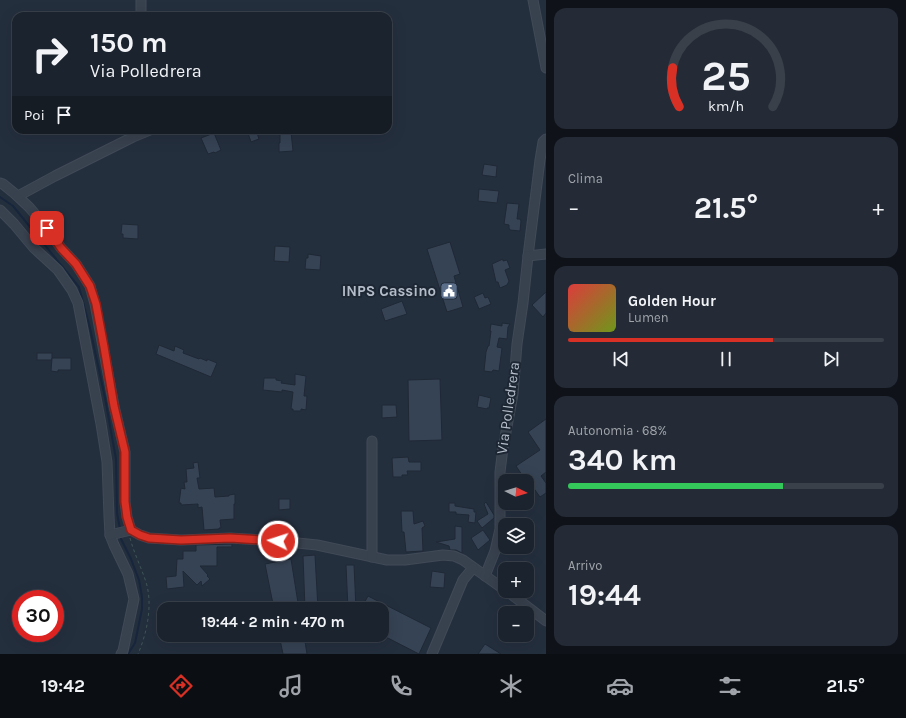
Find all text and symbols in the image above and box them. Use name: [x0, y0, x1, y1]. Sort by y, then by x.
text: 150 m: [90, 26, 168, 59]
icon: right: [24, 28, 76, 80]
text: 25: [701, 51, 751, 99]
text: Via Polledrera: [90, 60, 202, 82]
text: km/h: [708, 97, 744, 114]
icon: arrive: [53, 104, 75, 126]
text: Poi: [24, 106, 45, 124]
text: Clima: [568, 171, 603, 186]
text: 21.5°: [694, 190, 758, 226]
text: −: [568, 195, 580, 221]
text: +: [872, 195, 884, 221]
pin: [30, 211, 64, 245]
icon: arrive: [36, 217, 58, 239]
public building icon: INPS Cassino: [439, 281, 459, 301]
place label: INPS Cassino: [342, 282, 436, 300]
text: Golden Hour: [628, 292, 716, 310]
text: Lumen: [628, 310, 669, 325]
icon: previous: [610, 348, 632, 370]
icon: pause: [715, 348, 737, 370]
icon: next: [820, 348, 842, 370]
street label: Via Polledrera: [493, 361, 523, 455]
text: Autonomia · 68%: [568, 423, 667, 438]
text: 340 km: [568, 442, 677, 478]
north arrow: [498, 474, 534, 510]
map controls: [498, 474, 534, 642]
button: layers: [498, 518, 534, 554]
position arrow: [257, 520, 299, 562]
text: Arrivo: [568, 558, 602, 573]
button: +: [498, 562, 534, 598]
text: 19:44: [568, 577, 641, 613]
speed limit sign: 30: [12, 590, 64, 642]
button: −: [498, 606, 534, 642]
text: 19:44 · 2 min · 470 m: [201, 613, 345, 631]
icon: directions: [167, 672, 195, 700]
icon: music: [277, 672, 305, 700]
icon: phone: [387, 672, 415, 700]
icon: climate: [497, 672, 525, 700]
icon: car: [606, 672, 634, 700]
icon: filters: [716, 672, 744, 700]
text: 19:42: [41, 675, 85, 697]
text: 21.5°: [826, 675, 865, 697]

